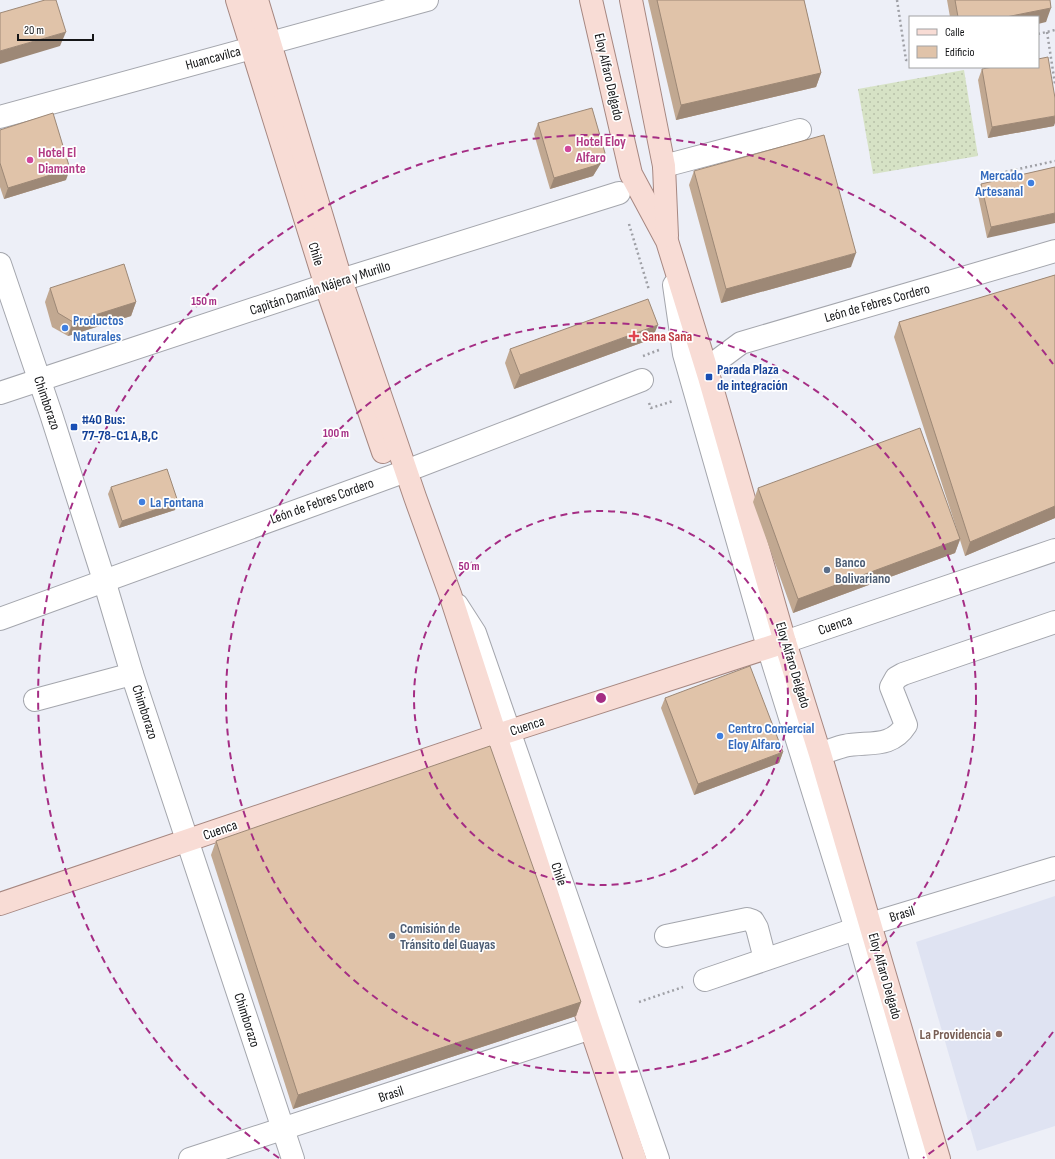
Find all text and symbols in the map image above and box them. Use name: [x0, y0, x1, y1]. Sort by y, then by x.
scale bar: [18, 16, 93, 42]
legend: [909, 16, 1039, 68]
text: 20 m: [24, 23, 44, 38]
text: Calle: [945, 25, 965, 40]
street label: Eloy Alfaro Delgado: [591, 32, 627, 123]
street label: Huancavilca: [184, 42, 242, 74]
text: Edificio: [945, 45, 974, 60]
place label: Hotel Eloy Alfaro: [575, 133, 626, 166]
place label: Hotel El Diamante: [38, 144, 86, 177]
marker: Hotel Eloy Alfaro: [563, 144, 573, 154]
marker: Hotel El Diamante: [25, 155, 35, 165]
place label: Mercado Artesanal: [974, 167, 1023, 200]
marker: Mercado Artesanal: [1026, 178, 1036, 188]
street label: Chile: [304, 240, 328, 268]
street label: Capitán Damián Nájera y Murillo: [247, 257, 393, 319]
street label: León de Febres Cordero: [822, 280, 932, 326]
text: 150 m: [191, 294, 217, 309]
place label: Productos Naturales: [73, 312, 124, 345]
marker: Productos Naturales: [60, 323, 70, 333]
place label: Sana Sana: [642, 328, 692, 345]
marker: Sana Sana: [629, 331, 639, 341]
place label: Parada Plaza de integración: [717, 361, 788, 394]
marker: Parada Plaza de integración: [704, 372, 714, 382]
street label: Chimborazo: [30, 374, 64, 432]
place label: #40 Bus: 77-78-C1 A,B,C: [82, 411, 158, 444]
marker: #40 Bus: 77-78-C1 A,B,C: [69, 422, 79, 432]
text: 100 m: [323, 426, 349, 441]
street label: León de Febres Cordero: [268, 474, 376, 528]
place label: La Fontana: [150, 494, 204, 511]
marker: La Fontana: [137, 497, 147, 507]
place label: Banco Bolivariano: [835, 554, 890, 587]
text: 50 m: [459, 559, 479, 574]
marker: Banco Bolivariano: [822, 565, 832, 575]
street label: Cuenca: [816, 611, 854, 639]
street label: Eloy Alfaro Delgado: [772, 620, 814, 710]
street label: Chimborazo: [128, 683, 162, 741]
centre of rings: [594, 691, 608, 705]
street label: Cuenca: [508, 713, 546, 739]
place label: Centro Comercial Eloy Alfaro: [728, 720, 815, 753]
marker: Centro Comercial Eloy Alfaro: [715, 731, 725, 741]
street label: Cuenca: [201, 816, 239, 844]
street label: Chile: [547, 860, 571, 888]
street label: Brasil: [887, 902, 917, 926]
place label: Comisión de Tránsito del Guayas: [400, 920, 495, 953]
marker: Comisión de Tránsito del Guayas: [387, 931, 397, 941]
street label: Eloy Alfaro Delgado: [865, 931, 906, 1021]
street label: Chimborazo: [230, 991, 264, 1049]
place label: La Providencia: [920, 1026, 991, 1043]
marker: La Providencia: [994, 1029, 1004, 1039]
street label: Brasil: [376, 1082, 406, 1106]

